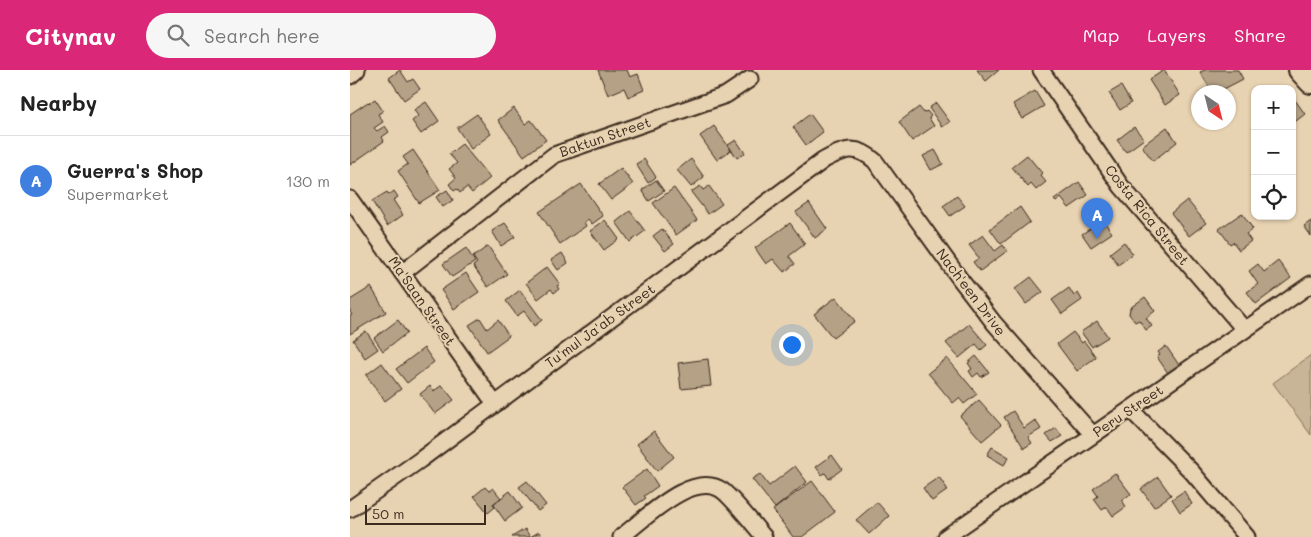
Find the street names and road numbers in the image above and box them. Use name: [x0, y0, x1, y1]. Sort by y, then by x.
street label: Baktun Street: [557, 112, 653, 161]
street label: Costa Rica Street: [1101, 161, 1194, 269]
street label: Nach'een Drive: [932, 244, 1011, 339]
street label: Ma'Saan Street: [384, 252, 460, 349]
street label: Tu'mul Ja'ab Street: [541, 279, 659, 372]
street label: Peru Street: [1089, 380, 1167, 441]

